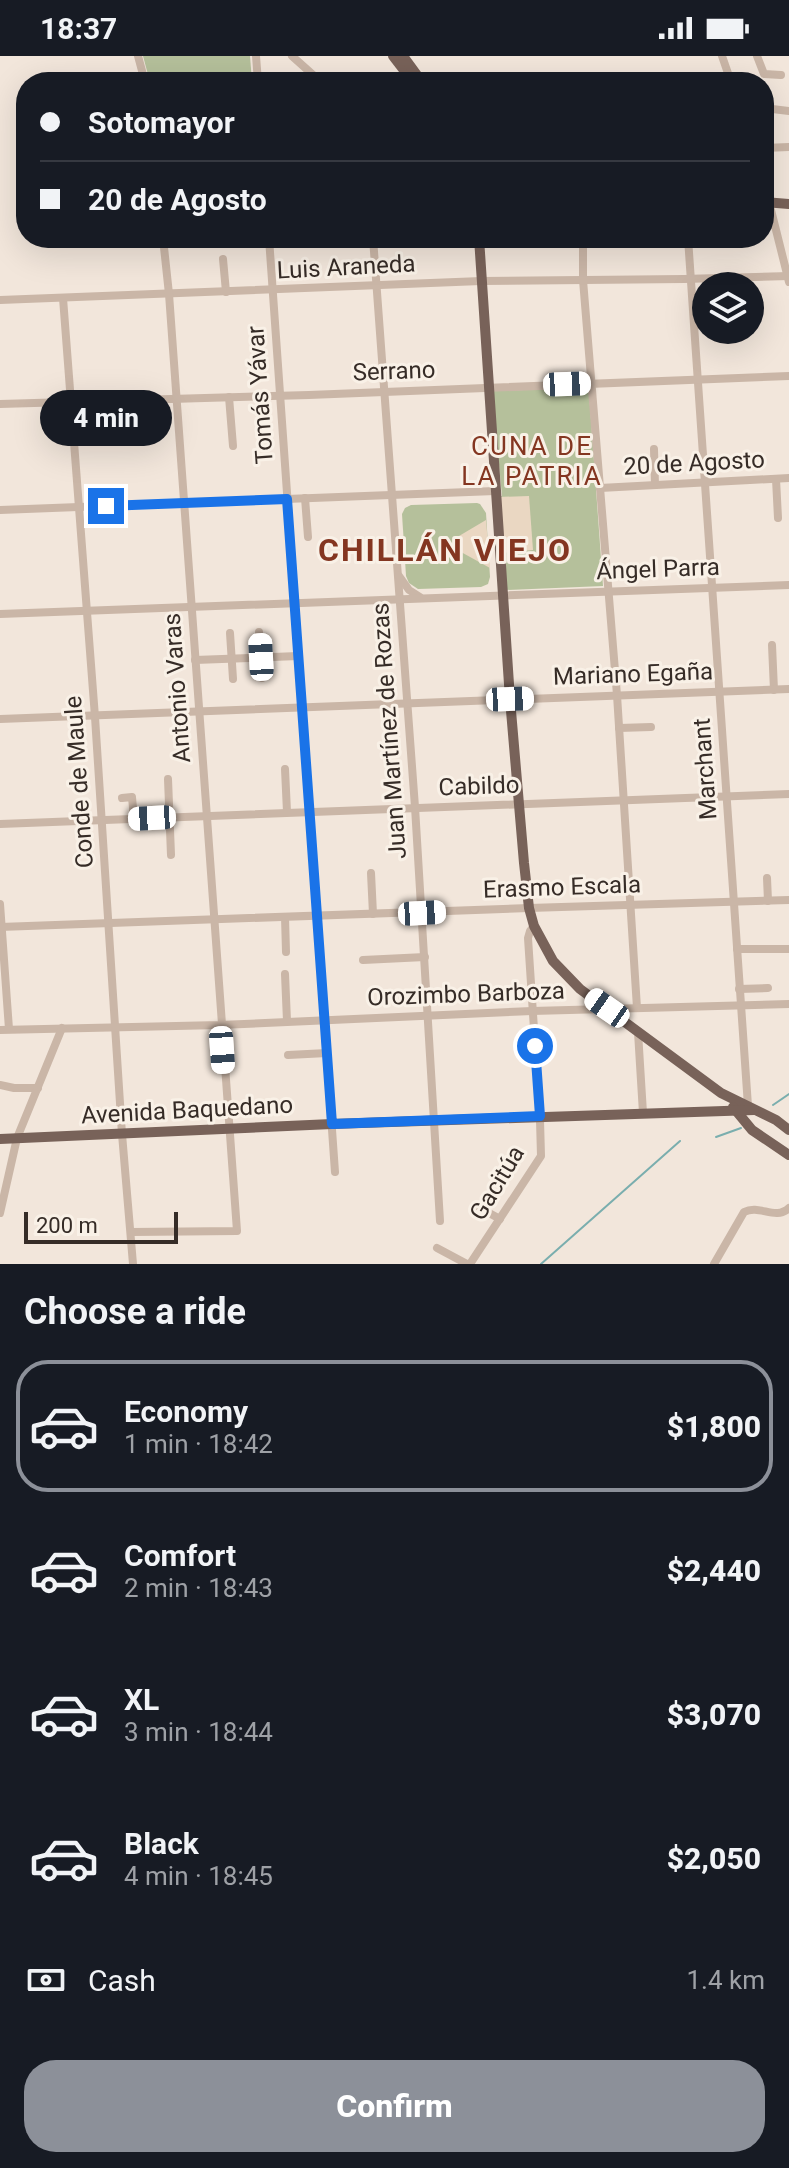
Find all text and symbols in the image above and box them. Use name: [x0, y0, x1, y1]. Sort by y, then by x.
text: 18:37: [40, 11, 117, 46]
text: Sotomayor: [88, 105, 235, 140]
text: 20 de Agosto: [88, 182, 267, 217]
street label: Luis Araneda: [276, 249, 416, 285]
map controls: [692, 272, 764, 344]
button: layers: [692, 272, 764, 344]
street label: Tomás Yávar: [241, 325, 279, 465]
street label: Serrano: [352, 356, 436, 386]
car: [543, 371, 591, 397]
callout: 4 min: [40, 390, 172, 446]
text: 4 min: [73, 403, 139, 433]
district label: CUNA DE LA PATRIA: [461, 431, 603, 491]
street label: 20 de Agosto: [623, 445, 765, 481]
route end: [88, 488, 124, 524]
district label: CHILLÁN VIEJO: [318, 531, 572, 569]
street label: Ángel Parra: [596, 553, 720, 585]
street label: Juan Martínez de Rozas: [366, 602, 412, 860]
street label: Antonio Varas: [158, 612, 196, 764]
car: [248, 632, 274, 682]
street label: Mariano Egaña: [552, 657, 714, 691]
car: [486, 686, 534, 712]
street label: Conde de Maule: [59, 695, 99, 869]
street label: Marchant: [687, 717, 723, 821]
street label: Cabildo: [438, 771, 520, 801]
car: [127, 805, 177, 831]
street label: Erasmo Escala: [483, 870, 641, 904]
car: [397, 900, 447, 926]
street label: Orozimbo Barboza: [367, 977, 565, 1011]
car: [580, 984, 634, 1032]
car: [208, 1025, 236, 1075]
route start: [517, 1028, 553, 1064]
street label: Avenida Baquedano: [80, 1090, 294, 1130]
street label: Gacitúa: [464, 1141, 530, 1225]
scale bar: [24, 1208, 178, 1244]
text: 200 m: [36, 1213, 98, 1238]
text: Choose a ride: [24, 1291, 246, 1333]
icon: car: [28, 1390, 100, 1462]
text: Economy: [124, 1394, 248, 1429]
text: $1,800: [667, 1409, 761, 1444]
text: 1 min · 18:42: [124, 1429, 273, 1459]
icon: car: [28, 1534, 100, 1606]
text: Comfort: [124, 1538, 236, 1573]
text: $2,440: [667, 1553, 761, 1588]
text: 2 min · 18:43: [124, 1573, 273, 1603]
icon: car: [28, 1678, 100, 1750]
text: XL: [124, 1682, 159, 1717]
text: $3,070: [667, 1697, 761, 1732]
text: 3 min · 18:44: [124, 1717, 273, 1747]
icon: car: [28, 1822, 100, 1894]
text: Black: [124, 1826, 199, 1861]
text: $2,050: [667, 1841, 761, 1876]
text: 4 min · 18:45: [124, 1861, 273, 1891]
icon: cash: [24, 1958, 68, 2002]
text: Cash: [88, 1963, 156, 1998]
text: 1.4 km: [686, 1965, 765, 1995]
button: Confirm: [24, 2060, 765, 2152]

